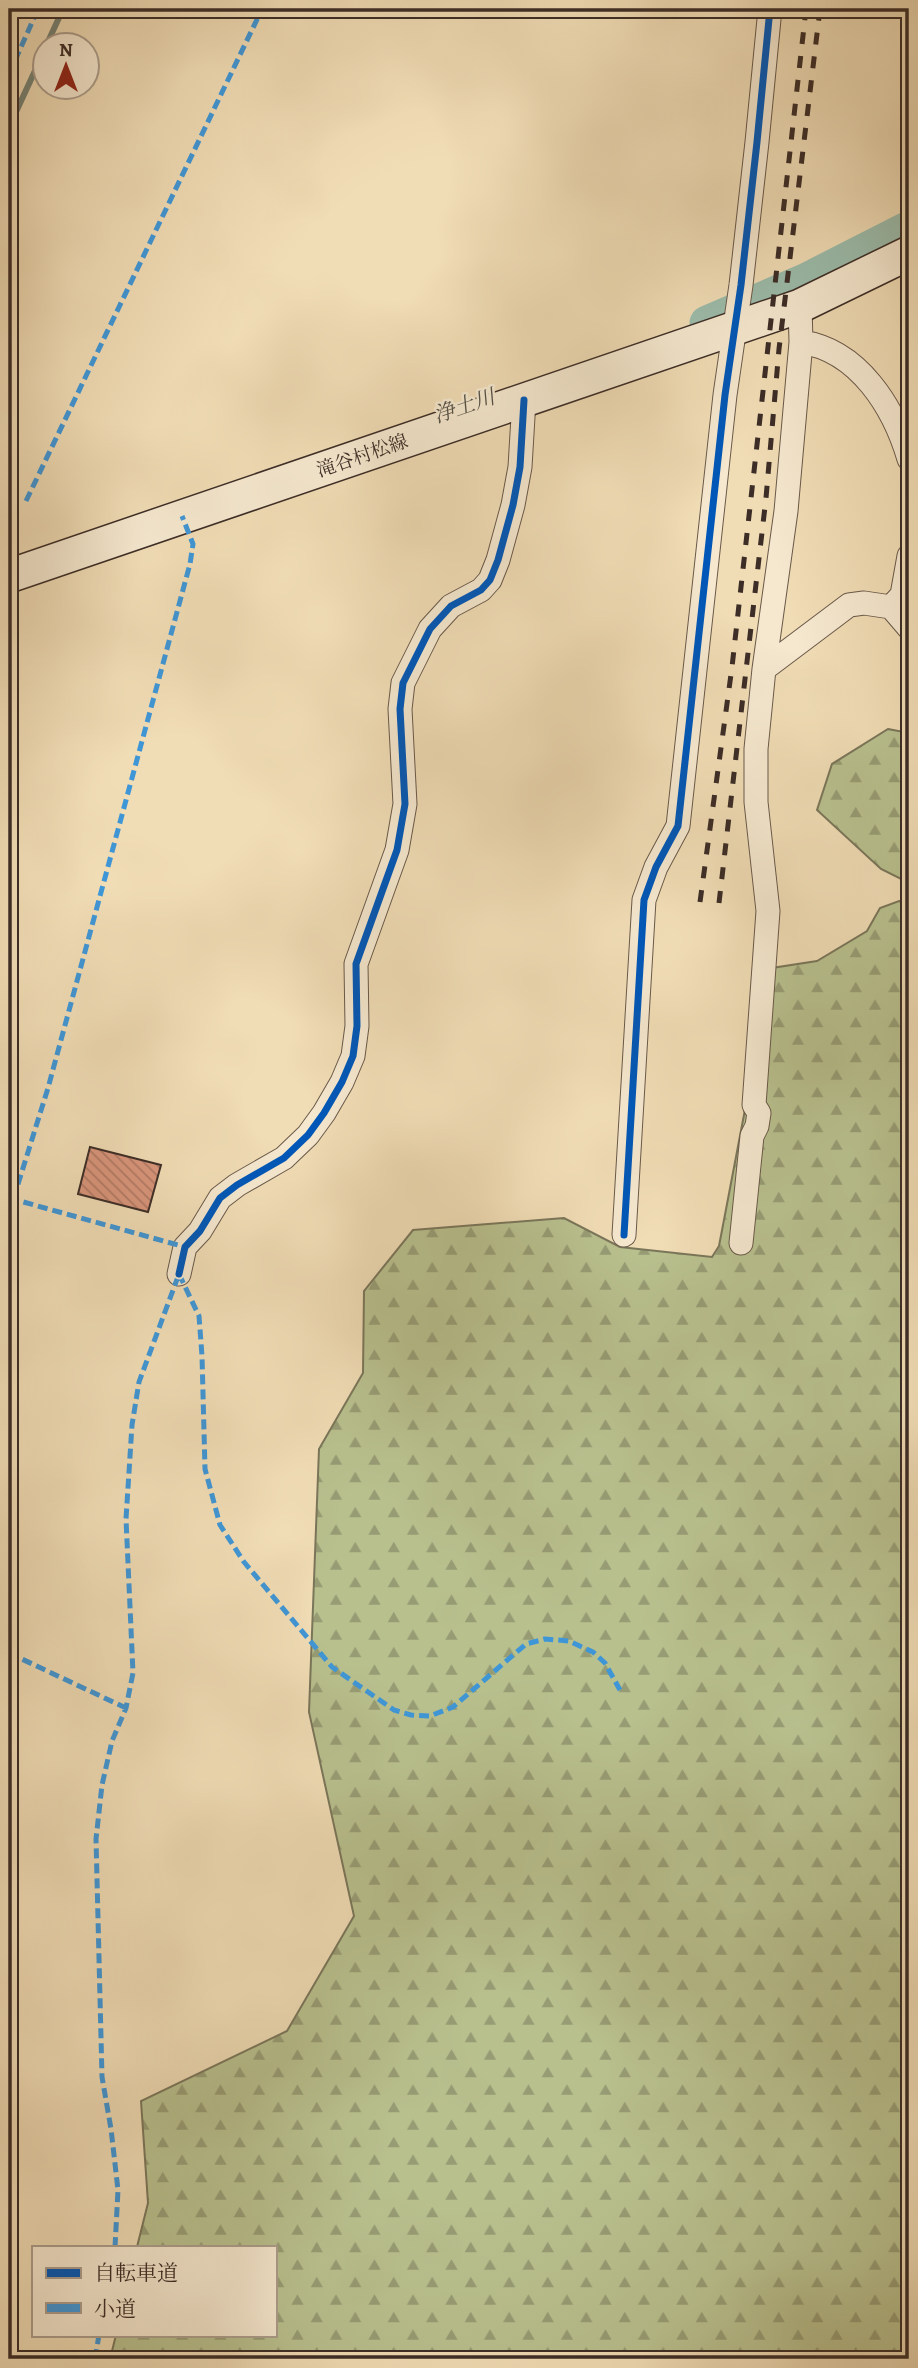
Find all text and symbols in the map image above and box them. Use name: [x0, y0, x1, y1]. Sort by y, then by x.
north arrow: [32, 32, 102, 102]
text: N: [59, 37, 73, 63]
water label: 浄土川: [430, 382, 500, 429]
street label: 滝谷村松線: [313, 428, 411, 484]
legend: [32, 2246, 276, 2336]
text: 自転車道: [94, 2259, 178, 2287]
text: 小道: [94, 2295, 136, 2323]

